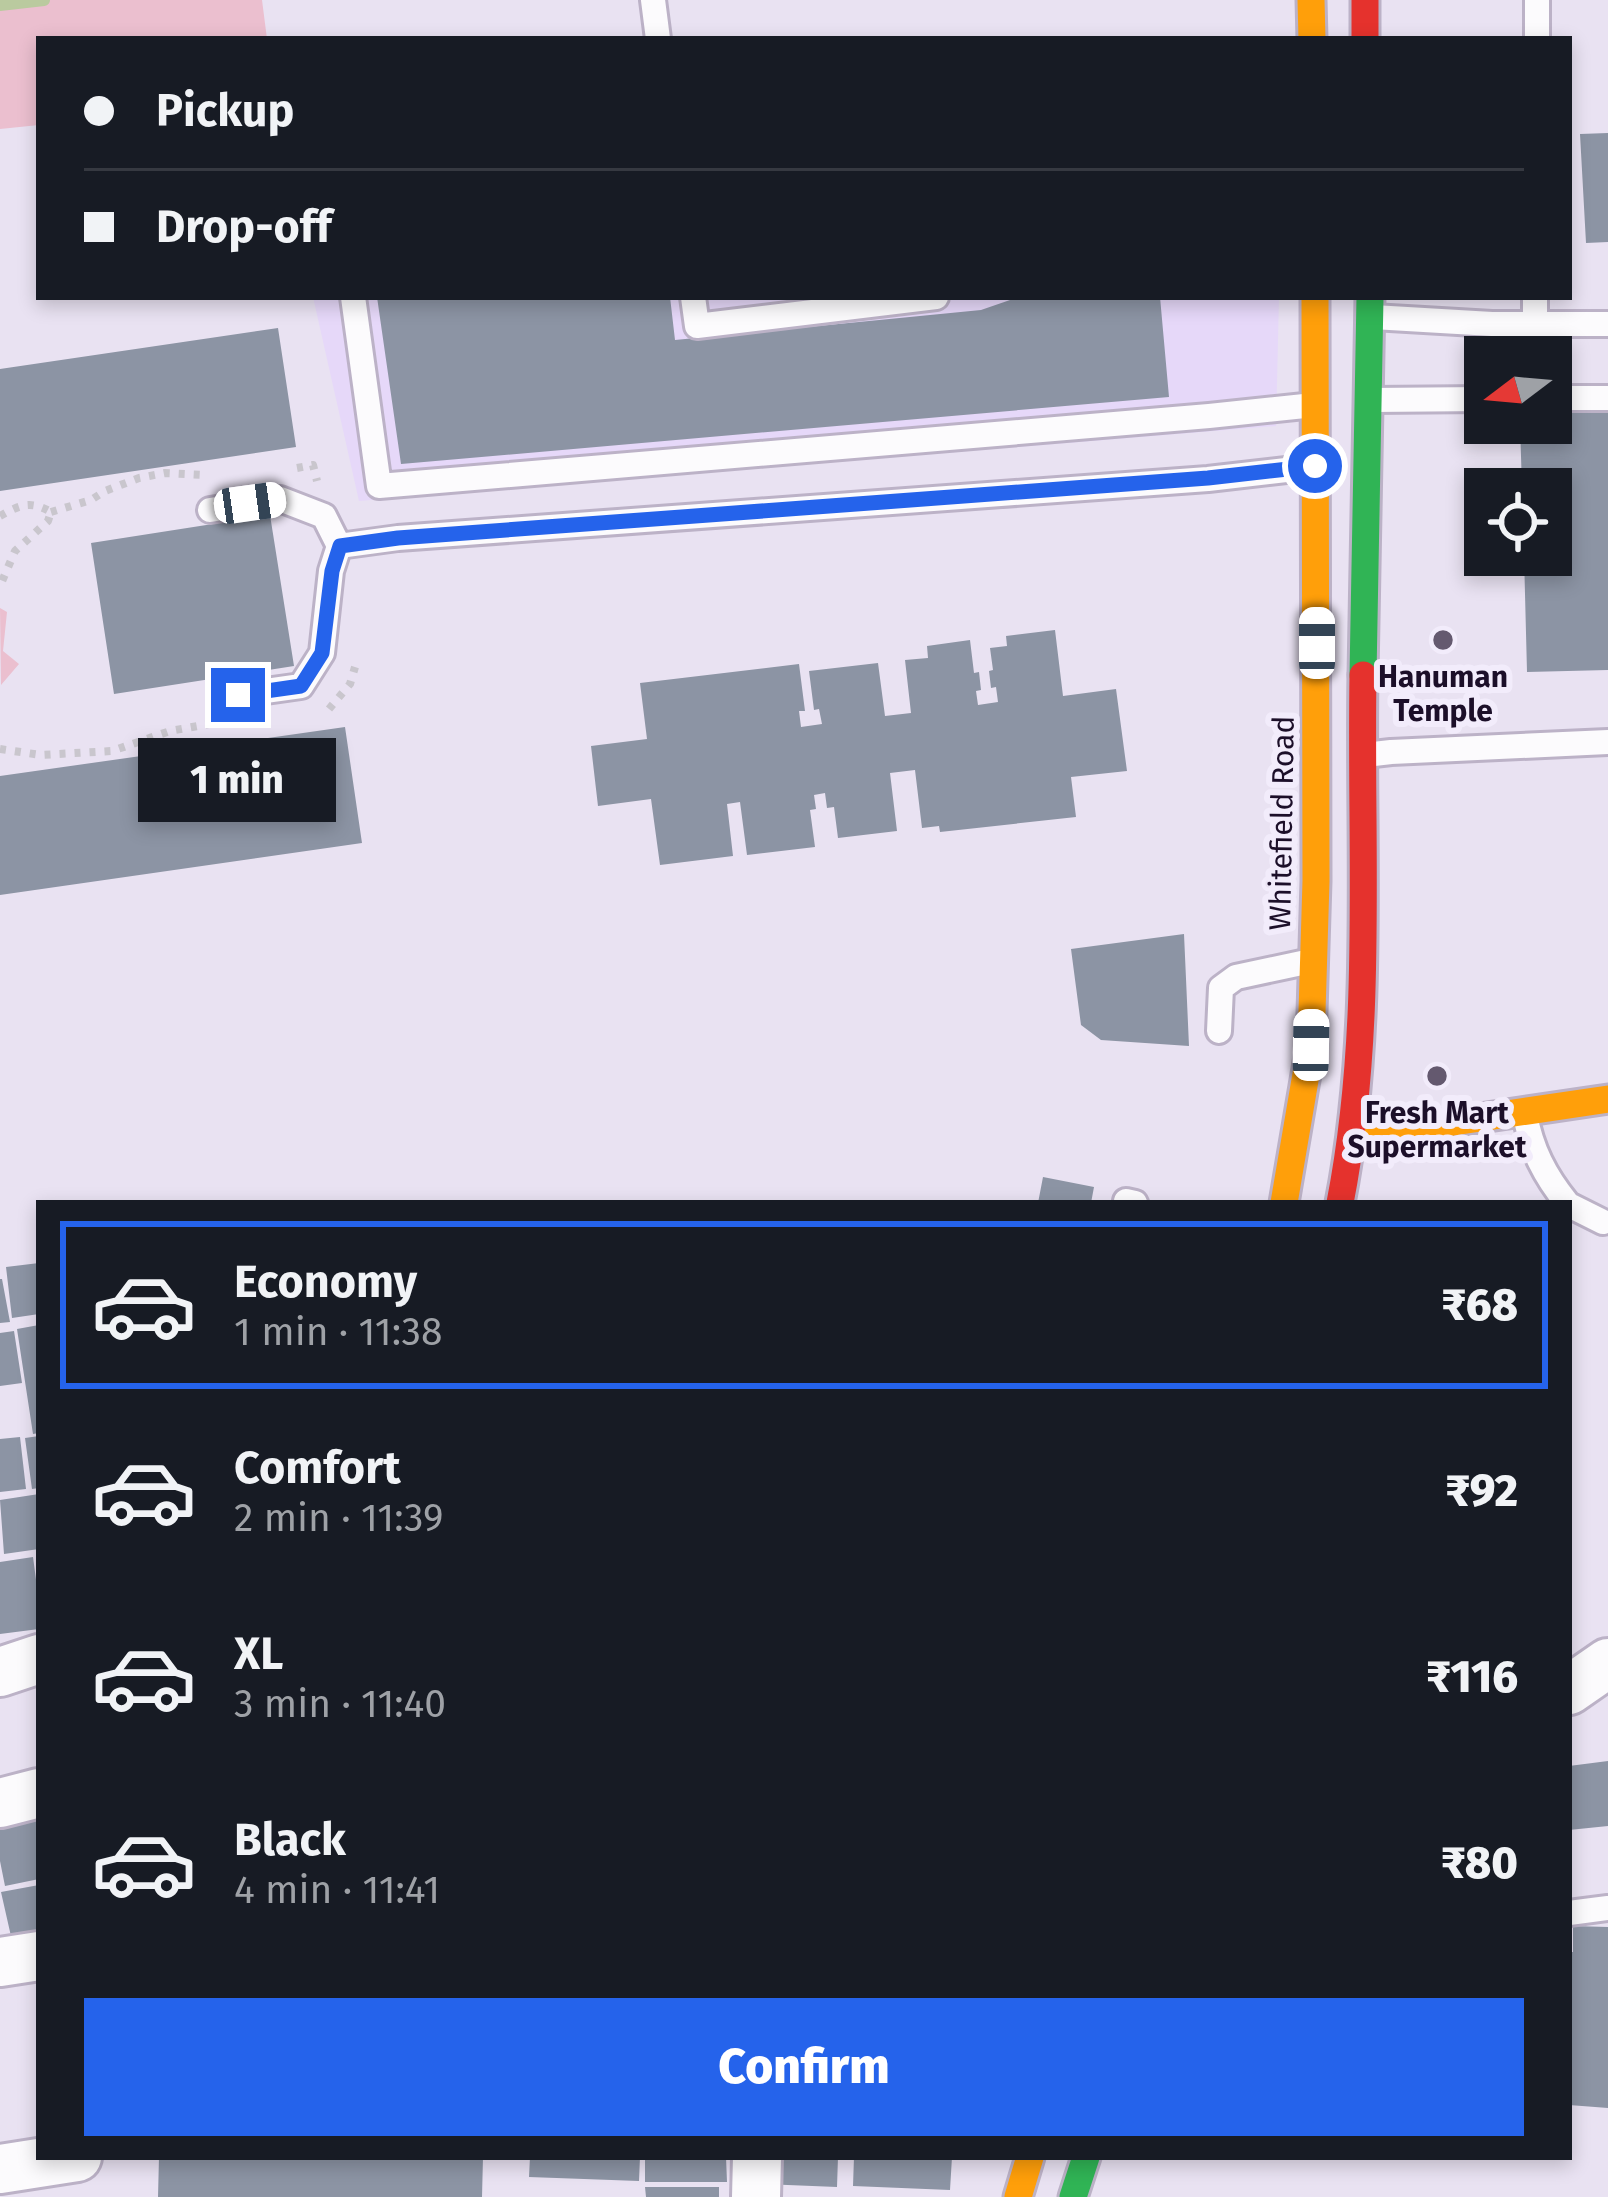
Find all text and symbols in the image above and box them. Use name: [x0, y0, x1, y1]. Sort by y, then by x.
text: Pickup: [156, 84, 294, 138]
text: Drop-off: [156, 200, 332, 254]
north arrow: [1464, 336, 1572, 444]
map controls: [1464, 336, 1572, 576]
route start: [1288, 439, 1342, 493]
button: locate: [1464, 468, 1572, 576]
car: [212, 480, 288, 526]
car: [1299, 607, 1335, 679]
marker: Hanuman Temple: [1430, 627, 1456, 653]
place label: Hanuman Temple: [1378, 659, 1508, 729]
route end: [211, 668, 265, 722]
street label: Whitefield Road: [1262, 715, 1302, 931]
callout: 1 min: [139, 737, 337, 821]
text: 1 min: [190, 757, 284, 803]
car: [1292, 1009, 1330, 1081]
marker: Fresh Mart Supermarket: [1424, 1063, 1450, 1089]
place label: Fresh Mart Supermarket: [1348, 1095, 1527, 1165]
icon: car: [90, 1251, 198, 1359]
text: Economy: [234, 1255, 417, 1309]
text: ₹68: [1441, 1278, 1518, 1332]
text: 1 min · 11:38: [234, 1309, 442, 1355]
icon: car: [90, 1437, 198, 1545]
text: Comfort: [234, 1441, 401, 1495]
text: ₹92: [1445, 1464, 1518, 1518]
text: 2 min · 11:39: [234, 1495, 443, 1541]
icon: car: [90, 1623, 198, 1731]
text: XL: [234, 1627, 283, 1681]
text: ₹116: [1426, 1650, 1518, 1704]
text: 3 min · 11:40: [234, 1681, 446, 1727]
icon: car: [90, 1809, 198, 1917]
text: Black: [234, 1813, 346, 1867]
text: ₹80: [1441, 1836, 1518, 1890]
text: 4 min · 11:41: [234, 1867, 440, 1913]
button: Confirm: [84, 1998, 1524, 2136]

